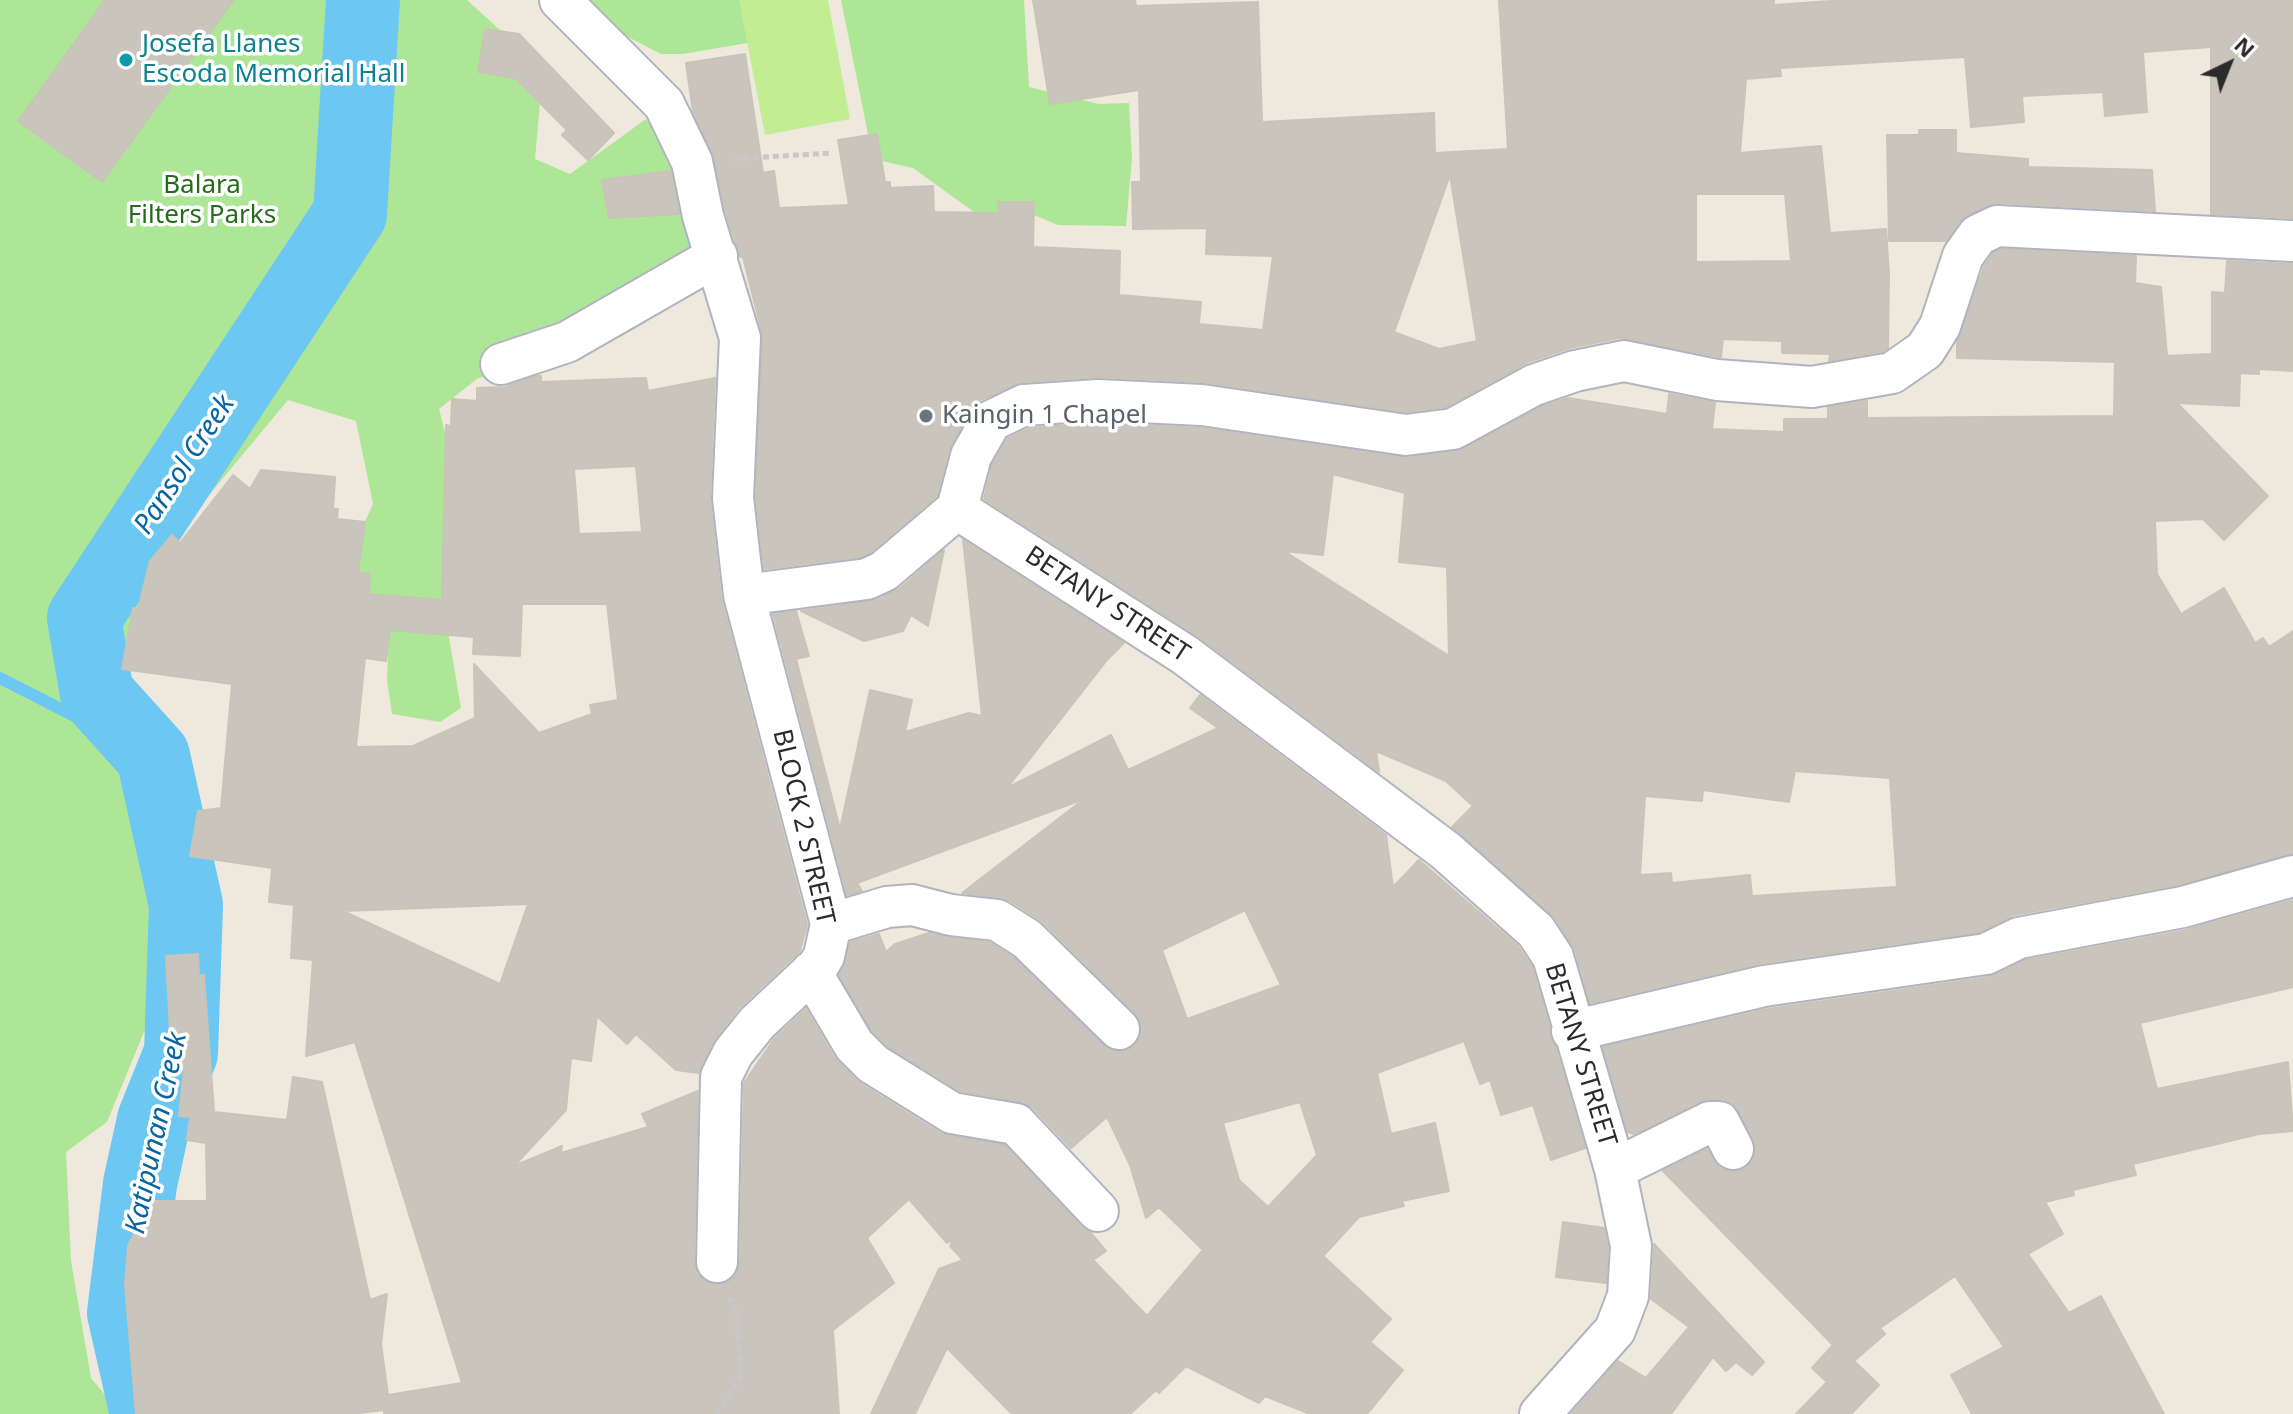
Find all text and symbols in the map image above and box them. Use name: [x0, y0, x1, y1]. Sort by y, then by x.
north arrow: [2189, 24, 2269, 104]
place label: Josefa Llanes Escoda Memorial Hall: [142, 29, 406, 90]
text: N: [2229, 29, 2262, 64]
marker: Josefa Llanes Escoda Memorial Hall: [117, 51, 135, 69]
park label: Balara Filters Parks: [128, 170, 276, 232]
water label: Pansol Creek: [128, 389, 242, 541]
place label: Kaingin 1 Chapel: [942, 400, 1147, 432]
marker: Kaingin 1 Chapel: [917, 407, 935, 425]
street label: BETANY STREET: [1019, 540, 1195, 670]
street label: BLOCK 2 STREET: [765, 726, 841, 928]
street label: BETANY STREET: [1537, 960, 1623, 1150]
water label: Katipunan Creek: [119, 1029, 195, 1237]

